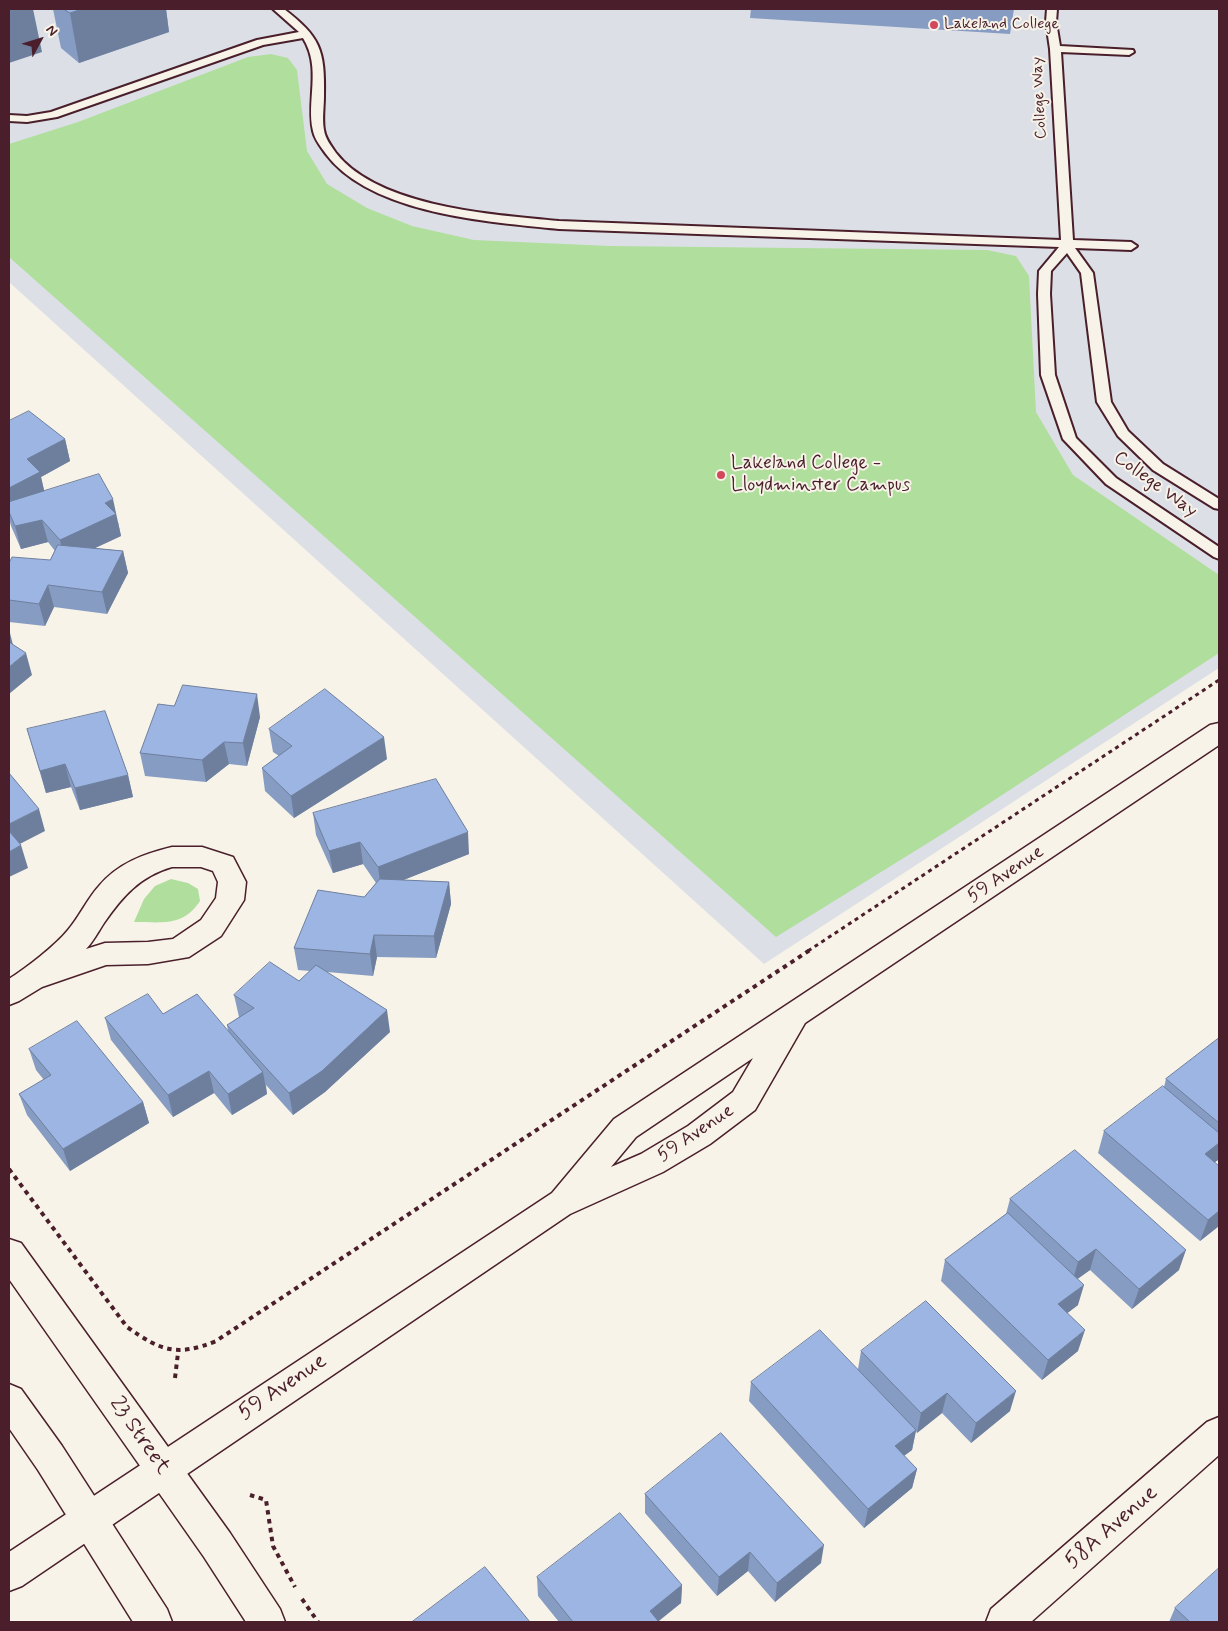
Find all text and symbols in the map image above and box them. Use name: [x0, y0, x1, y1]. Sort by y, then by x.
north arrow: [15, 15, 65, 65]
place label: Lakeland College: [944, 15, 1059, 35]
marker: Lakeland College: [928, 19, 940, 31]
text: N: [42, 21, 62, 40]
street label: College Way: [1028, 56, 1052, 140]
street label: College Way: [1109, 447, 1201, 523]
place label: Lakeland College - Lloydminster Campus: [731, 453, 910, 497]
marker: Lakeland College - Lloydminster Campus: [715, 469, 727, 481]
street label: 59 Avenue: [963, 841, 1049, 909]
street label: 59 Avenue: [653, 1100, 739, 1168]
street label: 59 Avenue: [234, 1349, 332, 1427]
street label: 23 Street: [103, 1392, 175, 1480]
street label: 58A Avenue: [1060, 1480, 1164, 1576]

